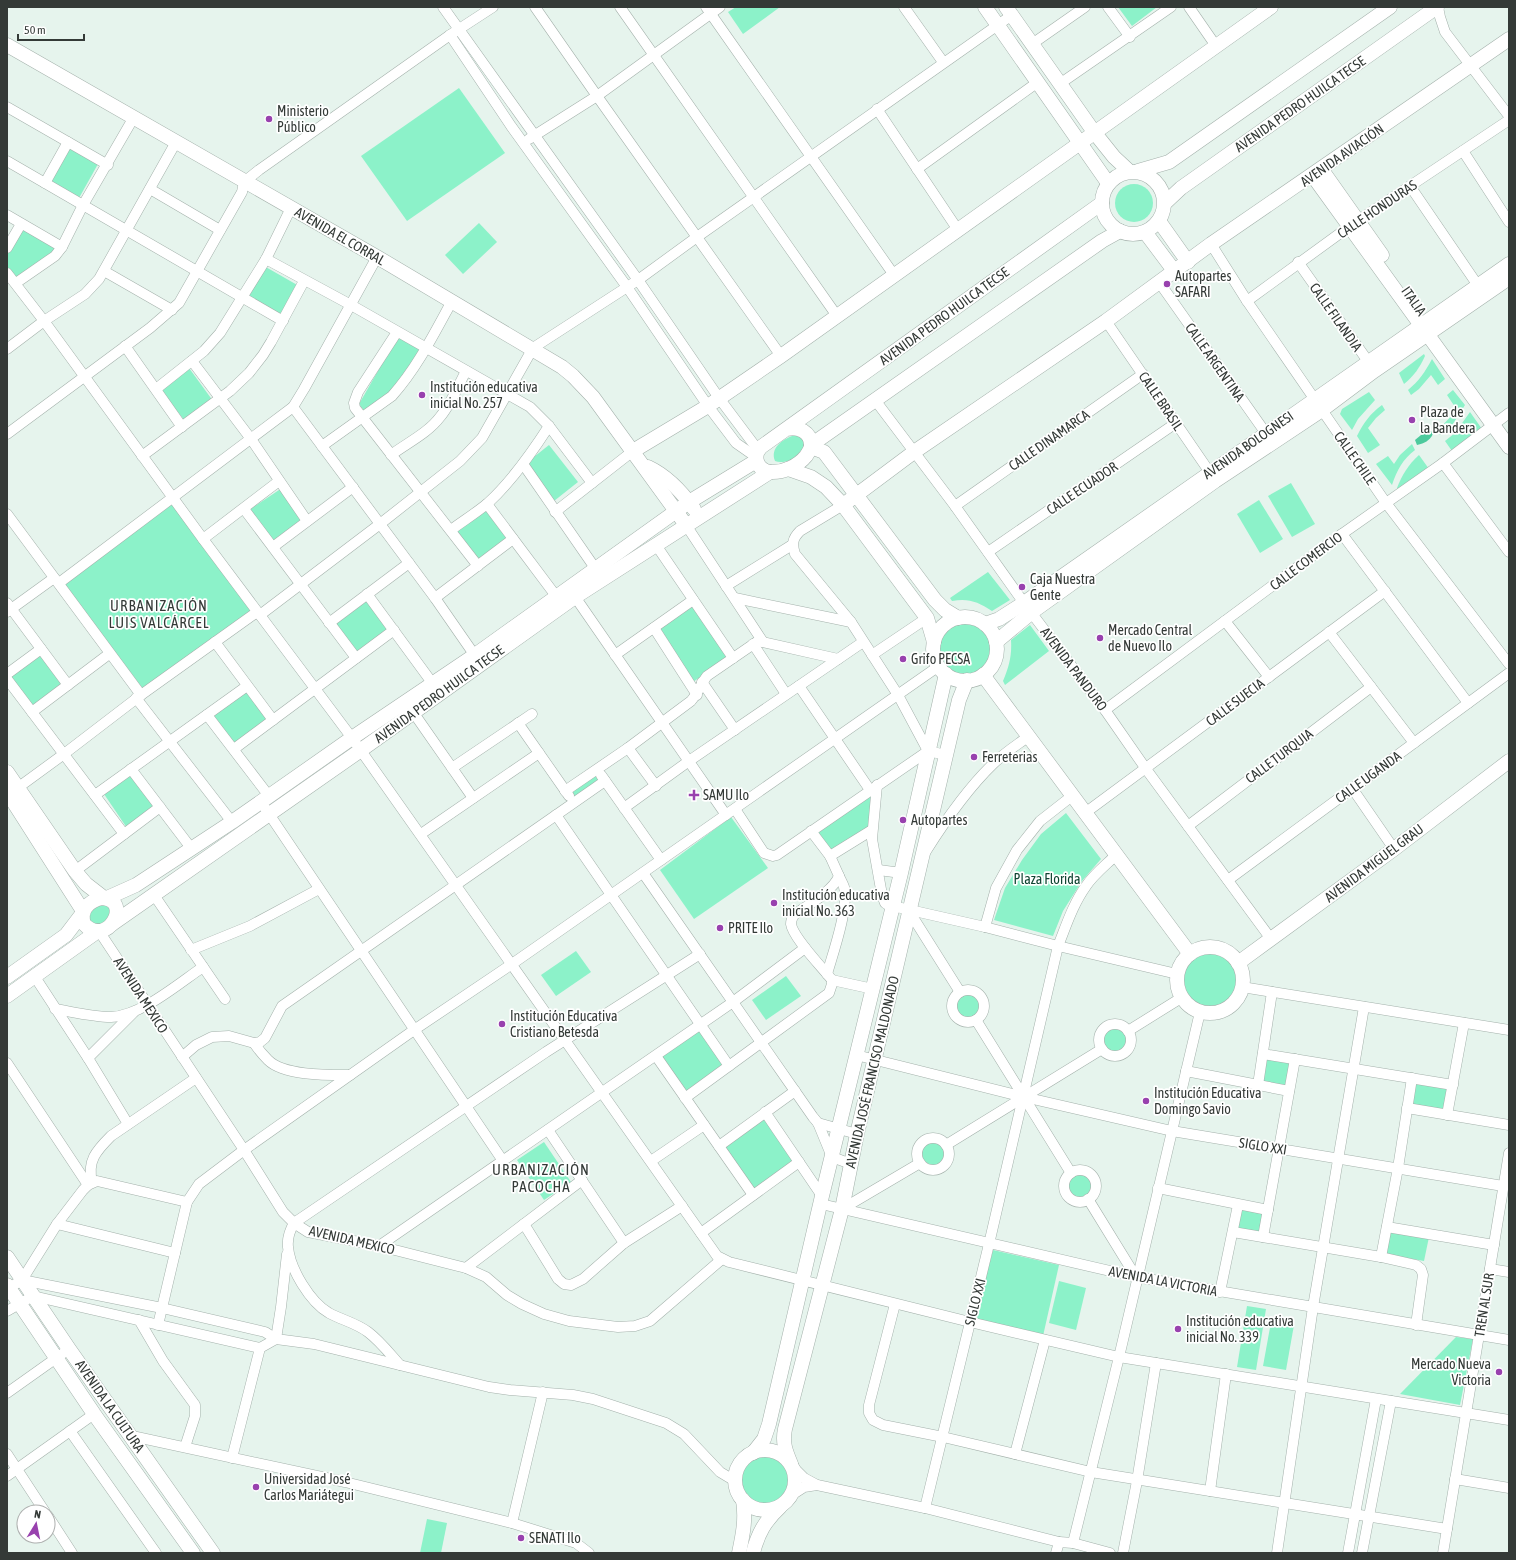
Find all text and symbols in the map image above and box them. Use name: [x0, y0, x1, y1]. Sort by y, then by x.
scale bar: [18, 16, 84, 42]
text: 50 m: [24, 23, 46, 37]
street label: AVENIDA PEDRO HUILCA TECSE: [1232, 53, 1368, 155]
place label: Ministerio Público: [277, 103, 329, 135]
marker: Ministerio Público: [264, 114, 274, 124]
street label: AVENIDA AVIACIÓN: [1297, 120, 1387, 190]
street label: CALLE HONDURAS: [1334, 176, 1420, 241]
street label: AVENIDA EL CORRAL: [292, 204, 389, 269]
street label: AVENIDA PEDRO HUILCA TECSE: [876, 264, 1012, 368]
place label: Autopartes SAFARI: [1175, 268, 1231, 300]
marker: Autopartes SAFARI: [1162, 279, 1172, 289]
street label: CALLE FILANDIA: [1307, 280, 1366, 354]
street label: ITALIA: [1398, 283, 1430, 319]
street label: CALLE ARGENTINA: [1182, 320, 1248, 404]
street label: CALLE BRASIL: [1136, 369, 1187, 434]
place label: Institución educativa inicial No. 257: [430, 379, 538, 411]
marker: Institución educativa inicial No. 257: [417, 390, 427, 400]
place label: Plaza de la Bandera: [1420, 404, 1475, 436]
street label: CALLE DINAMARCA: [1006, 406, 1092, 474]
street label: AVENIDA BOLOGNESI: [1200, 408, 1296, 482]
marker: Plaza de la Bandera: [1407, 415, 1417, 425]
street label: CALLE CHILE: [1331, 428, 1379, 488]
street label: CALLE ECUADOR: [1043, 458, 1121, 518]
street label: CALLE COMERCIO: [1267, 529, 1345, 593]
place label: Caja Nuestra Gente: [1030, 571, 1095, 603]
marker: Caja Nuestra Gente: [1017, 582, 1027, 592]
district label: URBANIZACIÓN LUIS VALCÁRCEL: [108, 597, 210, 631]
place label: Mercado Central de Nuevo Ilo: [1108, 622, 1193, 654]
street label: AVENIDA PANDURO: [1037, 624, 1111, 714]
marker: Mercado Central de Nuevo Ilo: [1095, 633, 1105, 643]
street label: AVENIDA PEDRO HUILCA TECSE: [371, 642, 507, 746]
place label: Grifo PECSA: [911, 651, 970, 667]
marker: Grifo PECSA: [898, 654, 908, 664]
street label: CALLE SUECIA: [1203, 675, 1267, 729]
street label: CALLE TURQUIA: [1242, 725, 1316, 786]
street label: CALLE UGANDA: [1332, 748, 1404, 806]
place label: Ferreterias: [982, 749, 1037, 765]
marker: Ferreterias: [969, 752, 979, 762]
place label: SAMU Ilo: [703, 787, 749, 803]
marker: SAMU Ilo: [688, 789, 700, 801]
place label: Autopartes: [911, 812, 967, 828]
marker: Autopartes: [898, 815, 908, 825]
street label: AVENIDA MIGUEL GRAU: [1322, 821, 1426, 905]
park label: Plaza Florida: [1014, 871, 1080, 887]
place label: Institución educativa inicial No. 363: [782, 887, 890, 919]
marker: Institución educativa inicial No. 363: [769, 898, 779, 908]
place label: PRITE Ilo: [728, 920, 773, 936]
marker: PRITE Ilo: [715, 923, 725, 933]
street label: AVENIDA MEXICO: [111, 954, 171, 1036]
street label: AVENIDA JOSÉ FRANCISO MALDONADO: [842, 974, 902, 1170]
place label: Institución Educativa Cristiano Betesda: [510, 1008, 617, 1040]
marker: Institución Educativa Cristiano Betesda: [497, 1019, 507, 1029]
place label: Institución Educativa Domingo Savio: [1154, 1085, 1261, 1117]
marker: Institución Educativa Domingo Savio: [1141, 1096, 1151, 1106]
street label: SIGLO XXI: [1238, 1134, 1288, 1158]
district label: URBANIZACIÓN PACOCHA: [492, 1161, 590, 1195]
street label: AVENIDA MEXICO: [308, 1222, 396, 1258]
street label: AVENIDA LA VICTORIA: [1107, 1263, 1219, 1299]
street label: TREN AL SUR: [1471, 1272, 1497, 1338]
street label: SIGLO XXI: [961, 1277, 989, 1327]
place label: Institución educativa inicial No. 339: [1186, 1313, 1294, 1345]
marker: Institución educativa inicial No. 339: [1173, 1324, 1183, 1334]
place label: Mercado Nueva Victoria: [1411, 1356, 1491, 1388]
street label: AVENIDA LA CULTURA: [72, 1357, 148, 1455]
marker: Mercado Nueva Victoria: [1494, 1367, 1504, 1377]
place label: Universidad José Carlos Mariátegui: [264, 1471, 354, 1503]
marker: Universidad José Carlos Mariátegui: [251, 1482, 261, 1492]
north arrow: [16, 1504, 56, 1544]
text: N: [33, 1508, 42, 1521]
place label: SENATI Ilo: [529, 1530, 581, 1546]
marker: SENATI Ilo: [516, 1533, 526, 1543]

